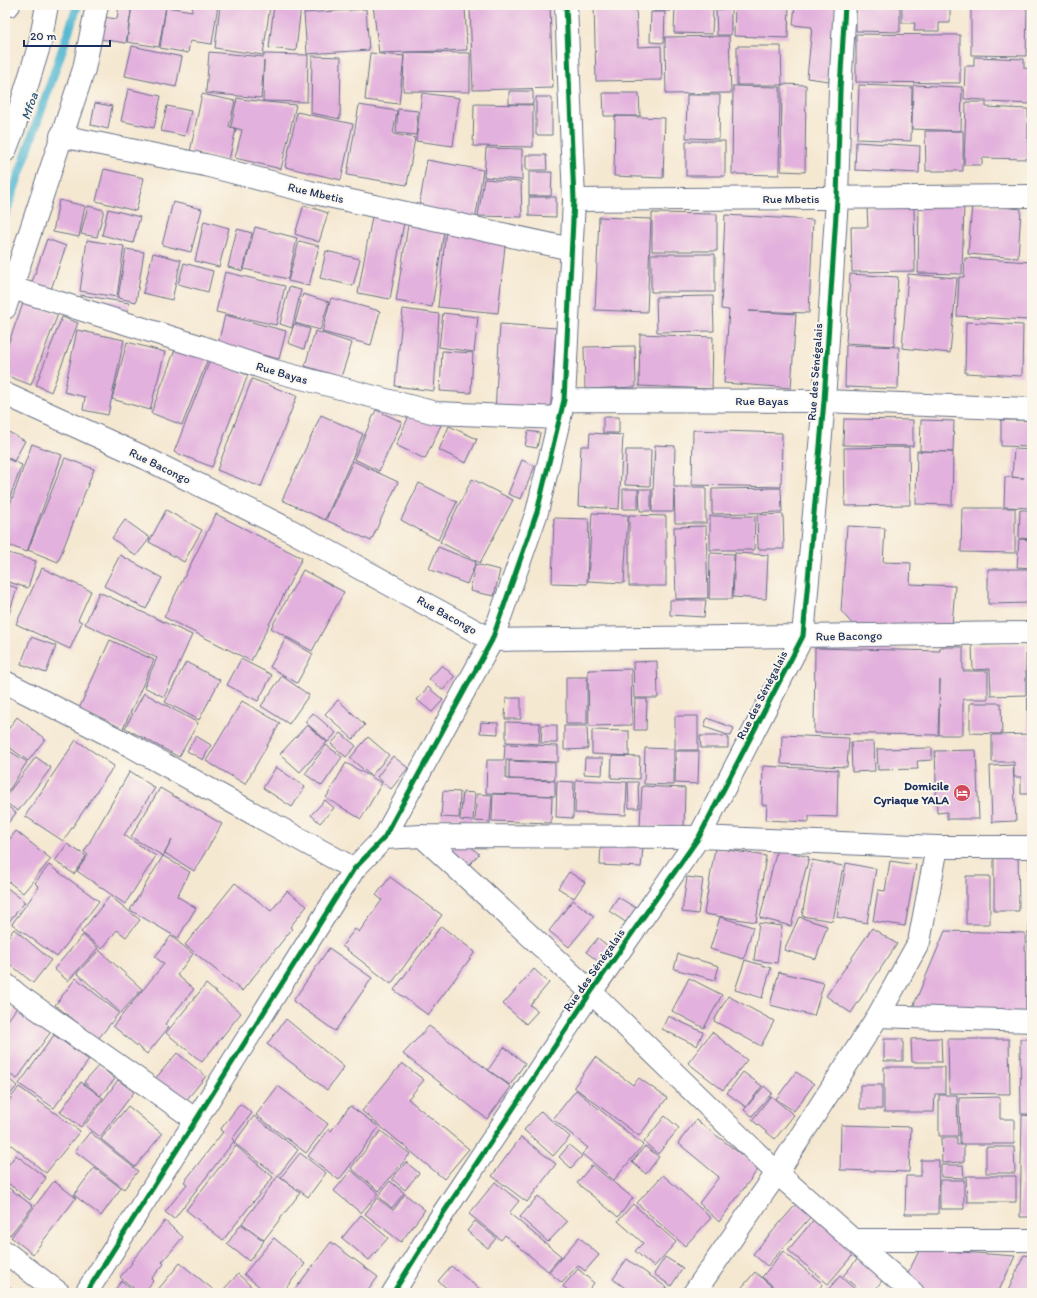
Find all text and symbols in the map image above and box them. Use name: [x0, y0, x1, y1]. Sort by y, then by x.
scale bar: [24, 22, 110, 48]
text: 20 m: [30, 29, 57, 43]
water label: Mfoa: [18, 90, 41, 122]
street label: Rue Mbetis: [287, 180, 345, 206]
street label: Rue Mbetis: [763, 192, 819, 206]
street label: Rue des Sénégalais: [805, 323, 825, 421]
street label: Rue Bayas: [254, 359, 310, 387]
street label: Rue Bayas: [735, 394, 789, 408]
street label: Rue Bacongo: [127, 445, 193, 487]
street label: Rue Bacongo: [415, 593, 479, 637]
street label: Rue Bacongo: [816, 628, 882, 644]
street label: Rue des Sénégalais: [734, 648, 790, 742]
place label: Domicile Cyriaque YALA: [873, 779, 949, 808]
hotel icon: Domicile Cyriaque YALA: [952, 783, 972, 803]
street label: Rue des Sénégalais: [560, 926, 628, 1014]

